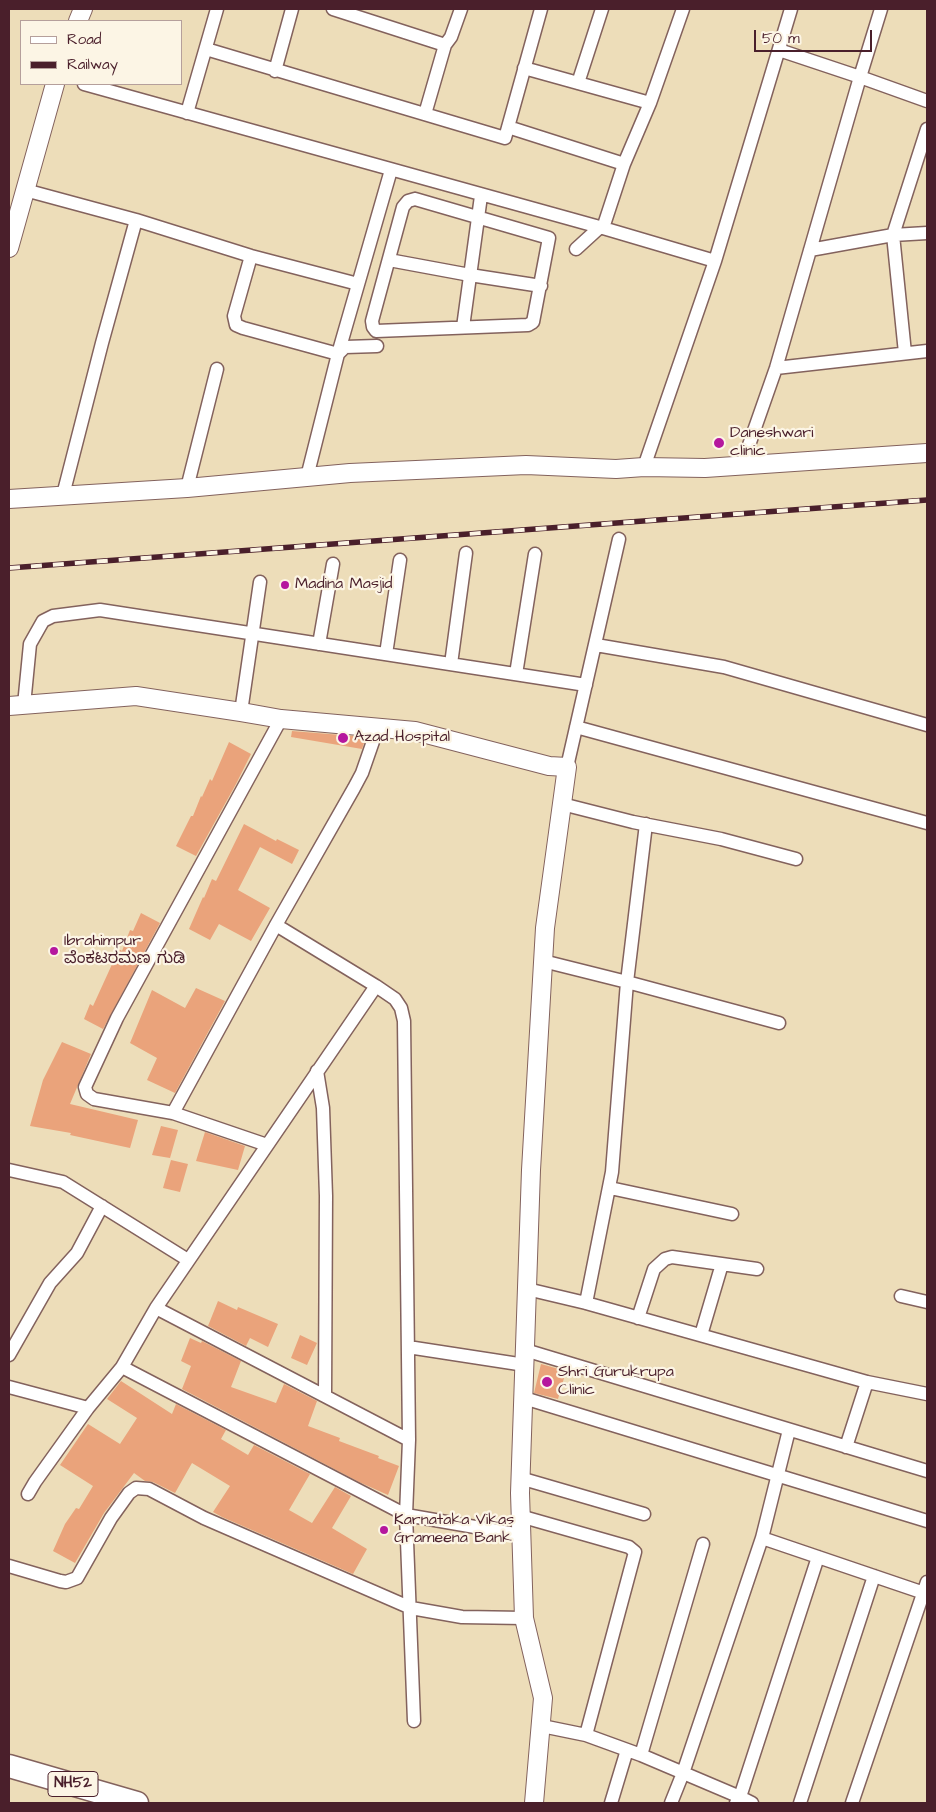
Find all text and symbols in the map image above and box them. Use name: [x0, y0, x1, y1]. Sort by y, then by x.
legend: [20, 20, 182, 85]
scale bar: [756, 20, 874, 52]
text: 50 m: [762, 28, 800, 49]
text: Road: [67, 29, 101, 50]
text: Railway: [67, 54, 118, 75]
place label: Daneshwari clinic: [730, 424, 813, 462]
marker: Daneshwari clinic: [712, 436, 726, 450]
place label: Madina Masjid: [295, 575, 392, 595]
marker: Madina Masjid: [279, 579, 291, 591]
place label: Azad Hospital: [354, 728, 450, 748]
marker: Azad Hospital: [336, 731, 350, 745]
place label: Ibrahimpur ವೆಂಕಟರಮಣ ಗುಡಿ: [64, 932, 185, 970]
marker: Ibrahimpur ವೆಂಕಟರಮಣ ಗುಡಿ: [48, 945, 60, 957]
place label: Shri Gurukrupa Clinic: [558, 1363, 674, 1401]
marker: Shri Gurukrupa Clinic: [540, 1375, 554, 1389]
place label: Karnataka Vikas Grameena Bank: [394, 1511, 514, 1549]
marker: Karnataka Vikas Grameena Bank: [378, 1524, 390, 1536]
road number: NH52: [48, 1772, 98, 1796]

